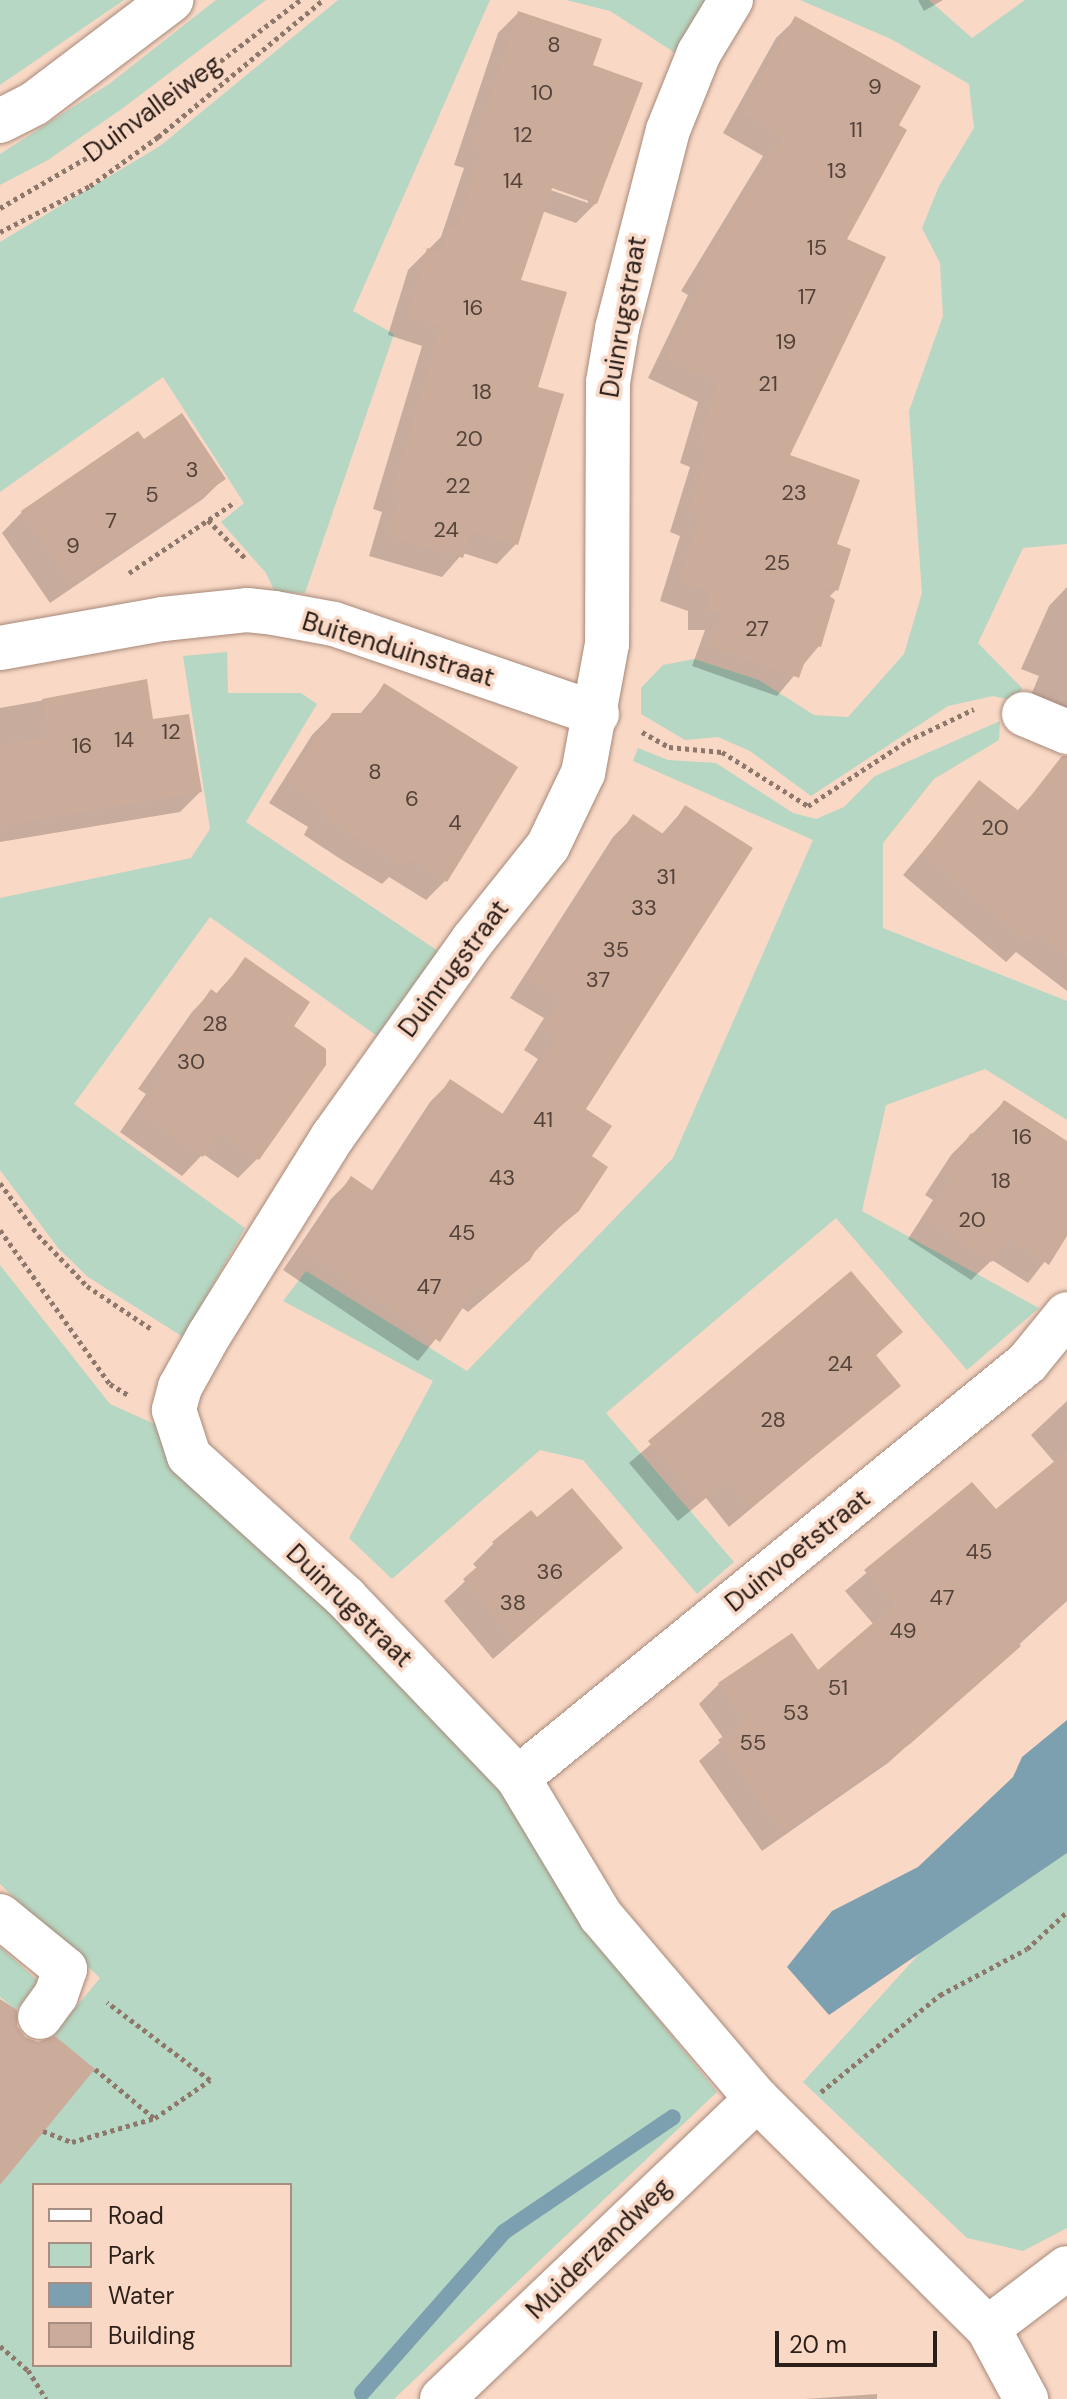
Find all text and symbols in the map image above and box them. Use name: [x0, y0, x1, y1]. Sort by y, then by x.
house number: 8: [547, 32, 561, 58]
street label: Duinvalleiweg: [78, 49, 228, 169]
house number: 9: [868, 74, 882, 100]
house number: 10: [531, 80, 553, 106]
house number: 11: [849, 117, 863, 143]
house number: 12: [513, 122, 533, 148]
house number: 13: [827, 158, 847, 184]
house number: 14: [503, 168, 523, 194]
street label: Duinrugstraat: [594, 234, 654, 400]
house number: 15: [807, 235, 827, 261]
house number: 17: [798, 284, 816, 310]
house number: 16: [463, 295, 483, 321]
house number: 19: [776, 329, 796, 355]
house number: 21: [758, 371, 778, 397]
house number: 18: [472, 379, 492, 405]
house number: 20: [455, 426, 483, 452]
house number: 3: [185, 457, 199, 483]
house number: 22: [445, 473, 471, 499]
house number: 23: [781, 480, 807, 506]
house number: 5: [145, 482, 159, 508]
house number: 7: [105, 508, 117, 534]
house number: 24: [433, 517, 459, 543]
house number: 9: [66, 533, 80, 559]
house number: 25: [764, 550, 790, 576]
street label: Buitenduinstraat: [298, 606, 498, 694]
house number: 27: [745, 616, 769, 642]
house number: 12: [161, 719, 181, 745]
house number: 14: [114, 727, 134, 753]
house number: 16: [72, 733, 92, 759]
house number: 8: [368, 759, 382, 785]
house number: 6: [405, 786, 419, 812]
house number: 4: [448, 810, 462, 836]
house number: 20: [981, 815, 1009, 841]
house number: 31: [656, 864, 676, 890]
street label: Duinrugstraat: [392, 894, 516, 1044]
house number: 33: [631, 895, 657, 921]
house number: 35: [603, 937, 629, 963]
house number: 37: [586, 967, 610, 993]
house number: 28: [202, 1011, 228, 1037]
house number: 30: [177, 1049, 205, 1075]
house number: 41: [533, 1107, 553, 1133]
house number: 16: [1012, 1124, 1032, 1150]
house number: 43: [489, 1165, 515, 1191]
house number: 18: [991, 1168, 1011, 1194]
house number: 20: [958, 1207, 986, 1233]
house number: 45: [449, 1220, 475, 1246]
house number: 47: [416, 1274, 442, 1300]
house number: 24: [827, 1351, 853, 1377]
house number: 28: [760, 1407, 786, 1433]
street label: Duinvoetstraat: [719, 1483, 877, 1619]
street label: Duinrugstraat: [279, 1538, 419, 1674]
house number: 45: [966, 1539, 992, 1565]
house number: 36: [537, 1559, 563, 1585]
house number: 47: [929, 1585, 955, 1611]
house number: 38: [500, 1590, 526, 1616]
house number: 49: [889, 1618, 917, 1644]
house number: 51: [828, 1675, 848, 1701]
house number: 53: [783, 1700, 809, 1726]
house number: 55: [740, 1730, 766, 1756]
street label: Muiderzandweg: [520, 2172, 678, 2326]
legend: [32, 2183, 292, 2367]
text: Road: [108, 2200, 164, 2231]
text: Park: [108, 2240, 155, 2271]
text: Water: [108, 2280, 174, 2311]
scale bar: [779, 2315, 941, 2365]
text: Building: [108, 2320, 195, 2351]
text: 20 m: [789, 2329, 847, 2360]

